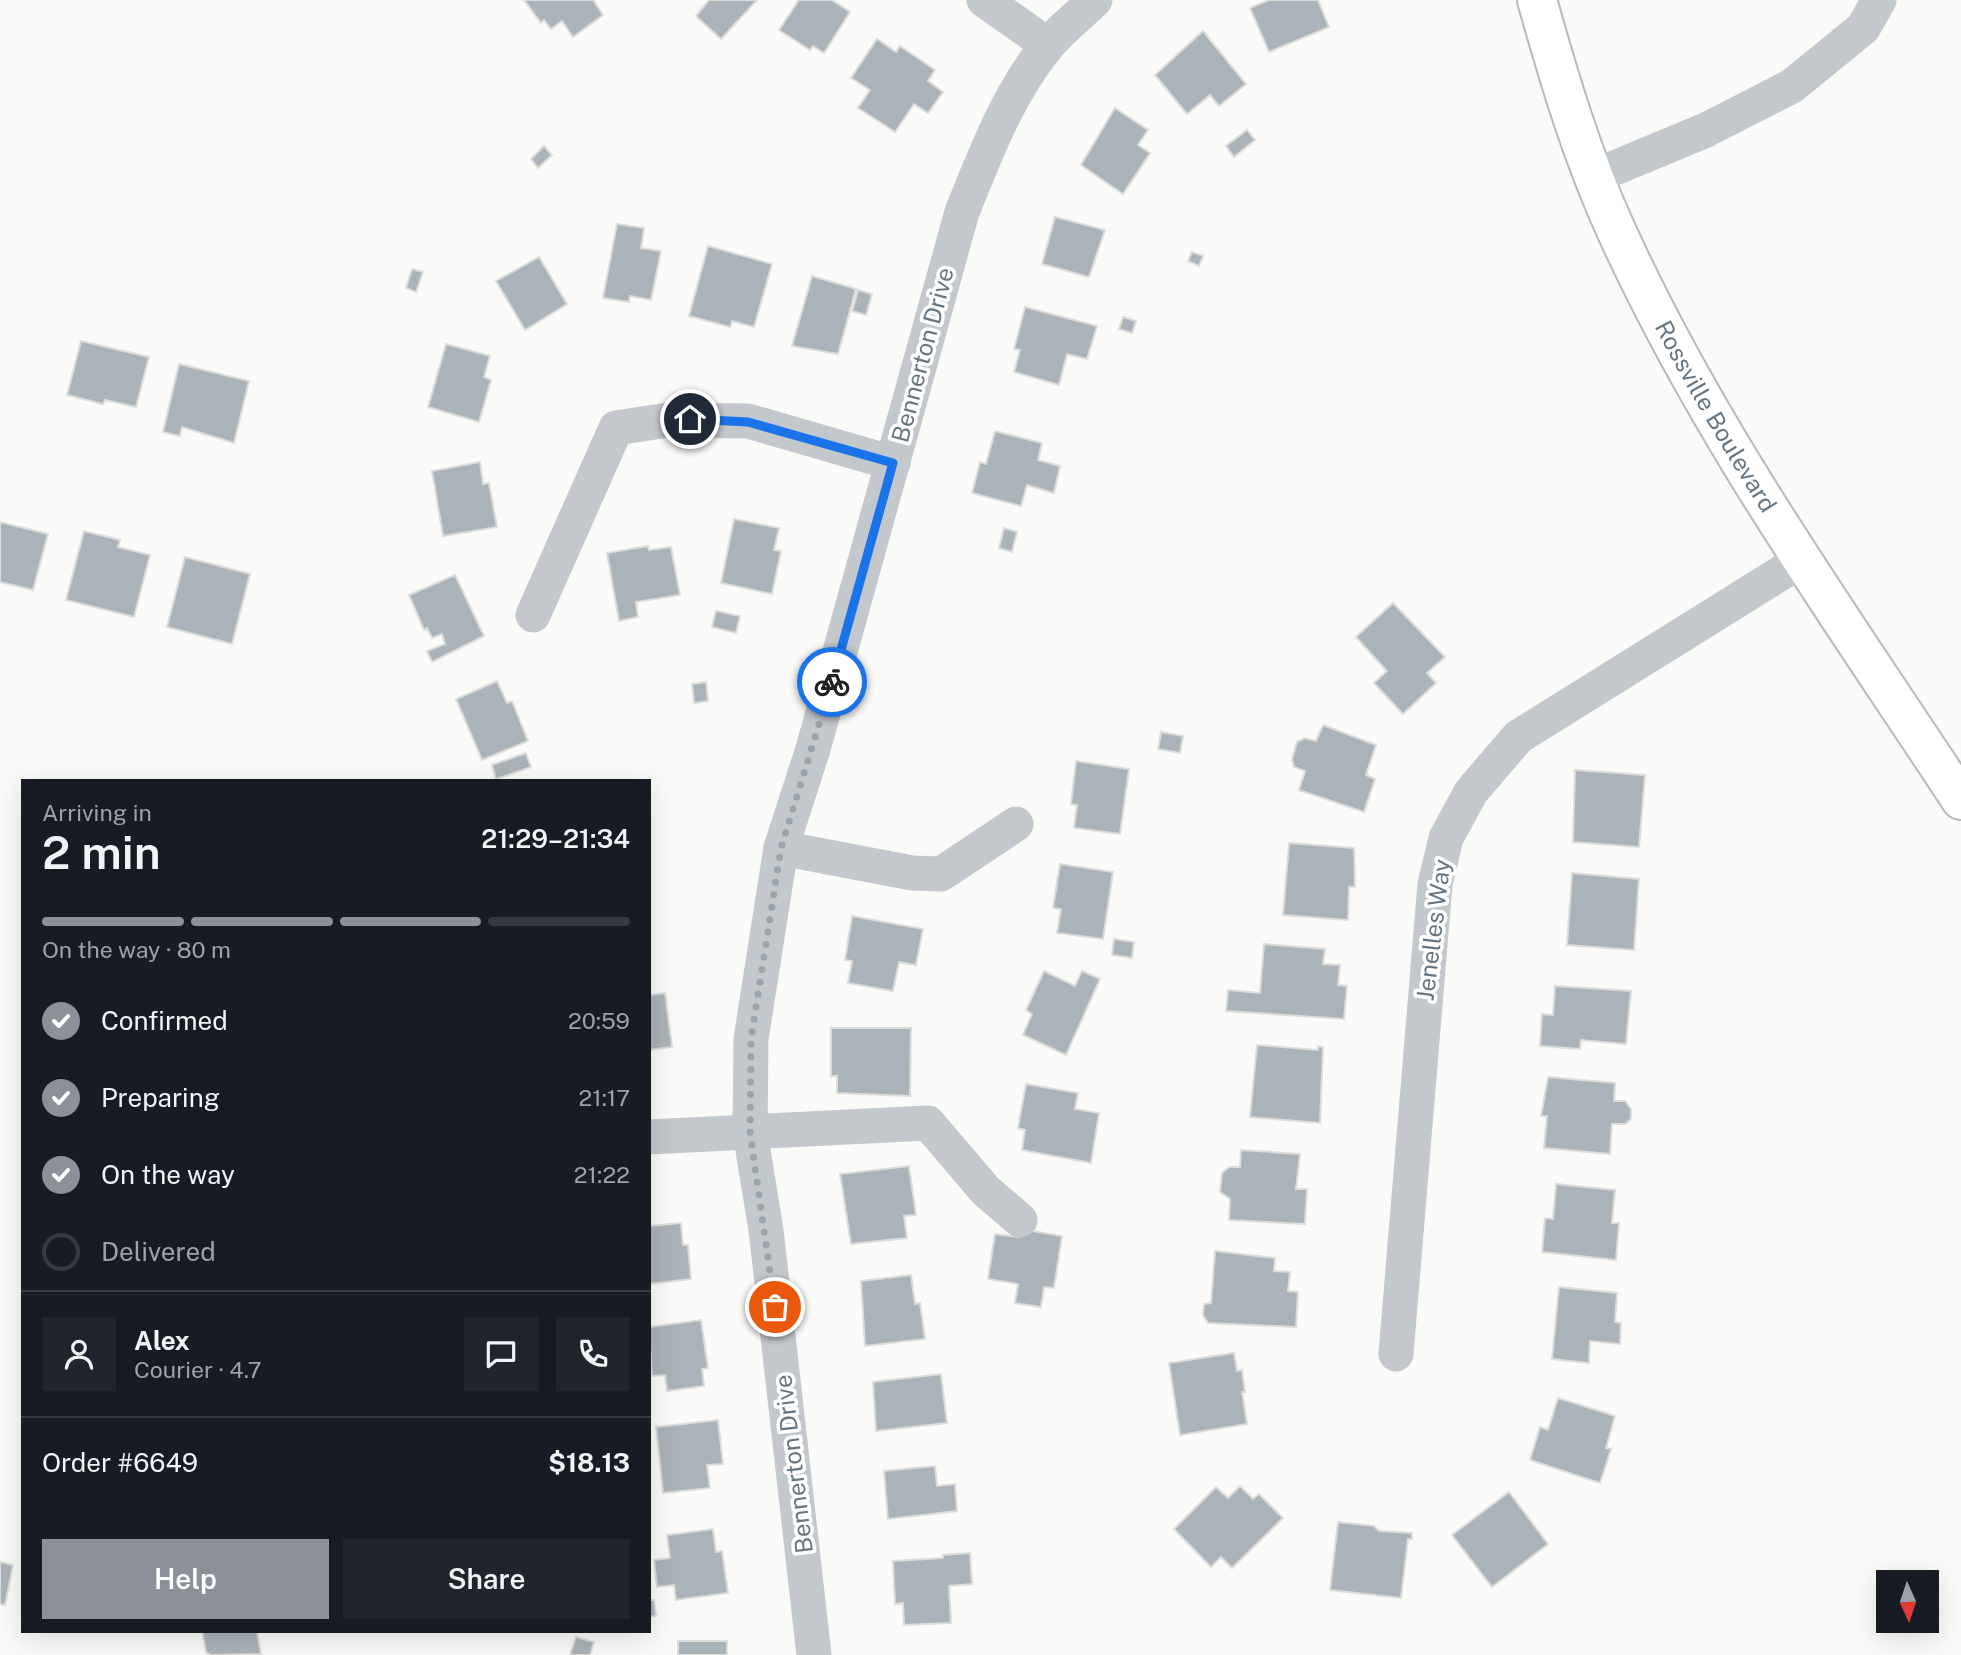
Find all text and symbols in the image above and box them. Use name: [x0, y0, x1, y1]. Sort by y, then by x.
street label: Bennerton Drive: [885, 264, 959, 445]
street label: Rossville Boulevard: [1650, 316, 1783, 517]
pin: [660, 389, 720, 449]
icon: home: [671, 400, 709, 438]
courier: [797, 647, 867, 717]
icon: bike: [813, 663, 851, 701]
text: Arriving in: [42, 799, 152, 826]
text: 21:29–21:34: [481, 823, 630, 854]
text: 2 min: [42, 825, 161, 879]
street label: Jenelles Way: [1410, 857, 1456, 1002]
text: On the way · 80 m: [42, 936, 231, 963]
icon: check: [42, 1002, 80, 1040]
text: Confirmed: [101, 1005, 228, 1036]
text: 20:59: [568, 1007, 630, 1034]
icon: check: [42, 1079, 80, 1117]
text: Preparing: [101, 1082, 220, 1113]
text: 21:17: [579, 1084, 630, 1111]
icon: check: [42, 1156, 80, 1194]
text: On the way: [101, 1159, 235, 1190]
text: 21:22: [574, 1161, 630, 1188]
text: Delivered: [101, 1236, 216, 1267]
pin: [745, 1277, 805, 1337]
icon: bag: [756, 1288, 794, 1326]
button: person: [42, 1317, 116, 1391]
button: chat: [464, 1317, 538, 1391]
button: phone: [556, 1317, 630, 1391]
text: Alex: [134, 1325, 190, 1356]
text: Courier · 4.7: [134, 1356, 262, 1383]
street label: Bennerton Drive: [768, 1373, 818, 1555]
text: Order #6649: [42, 1447, 198, 1478]
text: $18.13: [548, 1447, 630, 1478]
button: Help: [42, 1539, 329, 1619]
button: Share: [343, 1539, 630, 1619]
north arrow: [1876, 1570, 1939, 1633]
map controls: [1876, 1570, 1939, 1633]

